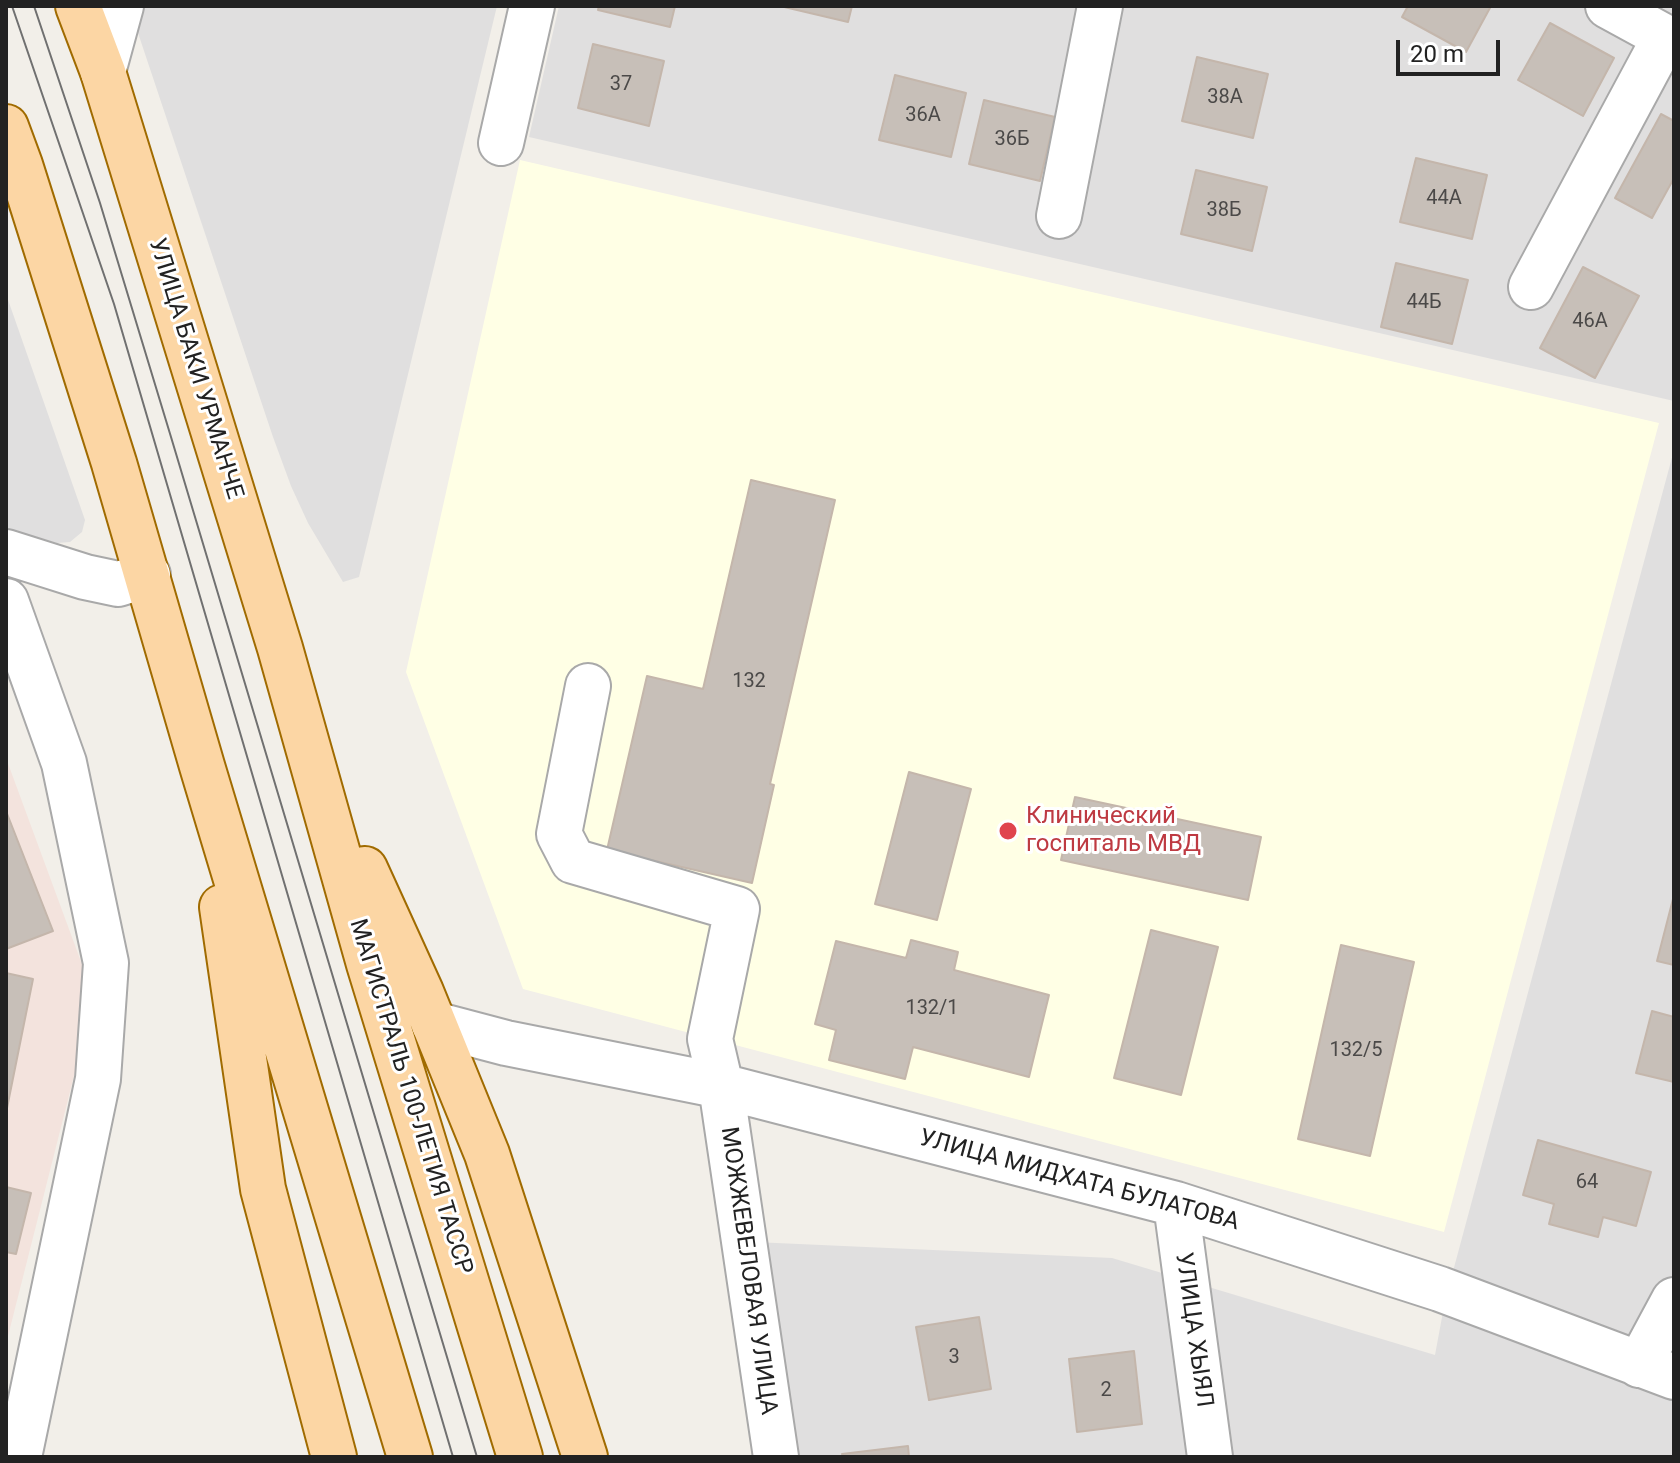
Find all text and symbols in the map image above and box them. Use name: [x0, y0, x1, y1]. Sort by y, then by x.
scale bar: [1400, 24, 1504, 74]
text: 20 m: [1410, 40, 1464, 68]
house number: 37: [610, 73, 632, 97]
house number: 38А: [1207, 86, 1243, 110]
house number: 36А: [905, 104, 941, 128]
house number: 36Б: [994, 128, 1030, 152]
house number: 44А: [1426, 187, 1462, 211]
house number: 38Б: [1206, 199, 1242, 223]
street label: УЛИЦА БАКИ УРМАНЧЕ: [142, 235, 248, 503]
house number: 44Б: [1406, 291, 1442, 315]
house number: 46А: [1572, 310, 1608, 334]
house number: 132: [732, 670, 766, 694]
place label: Клинический госпиталь МВД: [1026, 803, 1201, 859]
marker: Клинический госпиталь МВД: [997, 820, 1019, 842]
street label: МАГИСТРАЛЬ 100-ЛЕТИЯ ТАССР: [342, 916, 478, 1278]
house number: 132/1: [905, 997, 959, 1021]
house number: 132/5: [1329, 1039, 1383, 1063]
street label: УЛИЦА МИДХАТА БУЛАТОВА: [916, 1124, 1242, 1238]
street label: МОЖЖЕВЕЛОВАЯ УЛИЦА: [714, 1125, 782, 1417]
house number: 64: [1576, 1171, 1598, 1195]
street label: УЛИЦА ХЫЯЛ: [1168, 1251, 1218, 1409]
house number: 3: [948, 1346, 960, 1370]
house number: 2: [1100, 1379, 1112, 1403]

